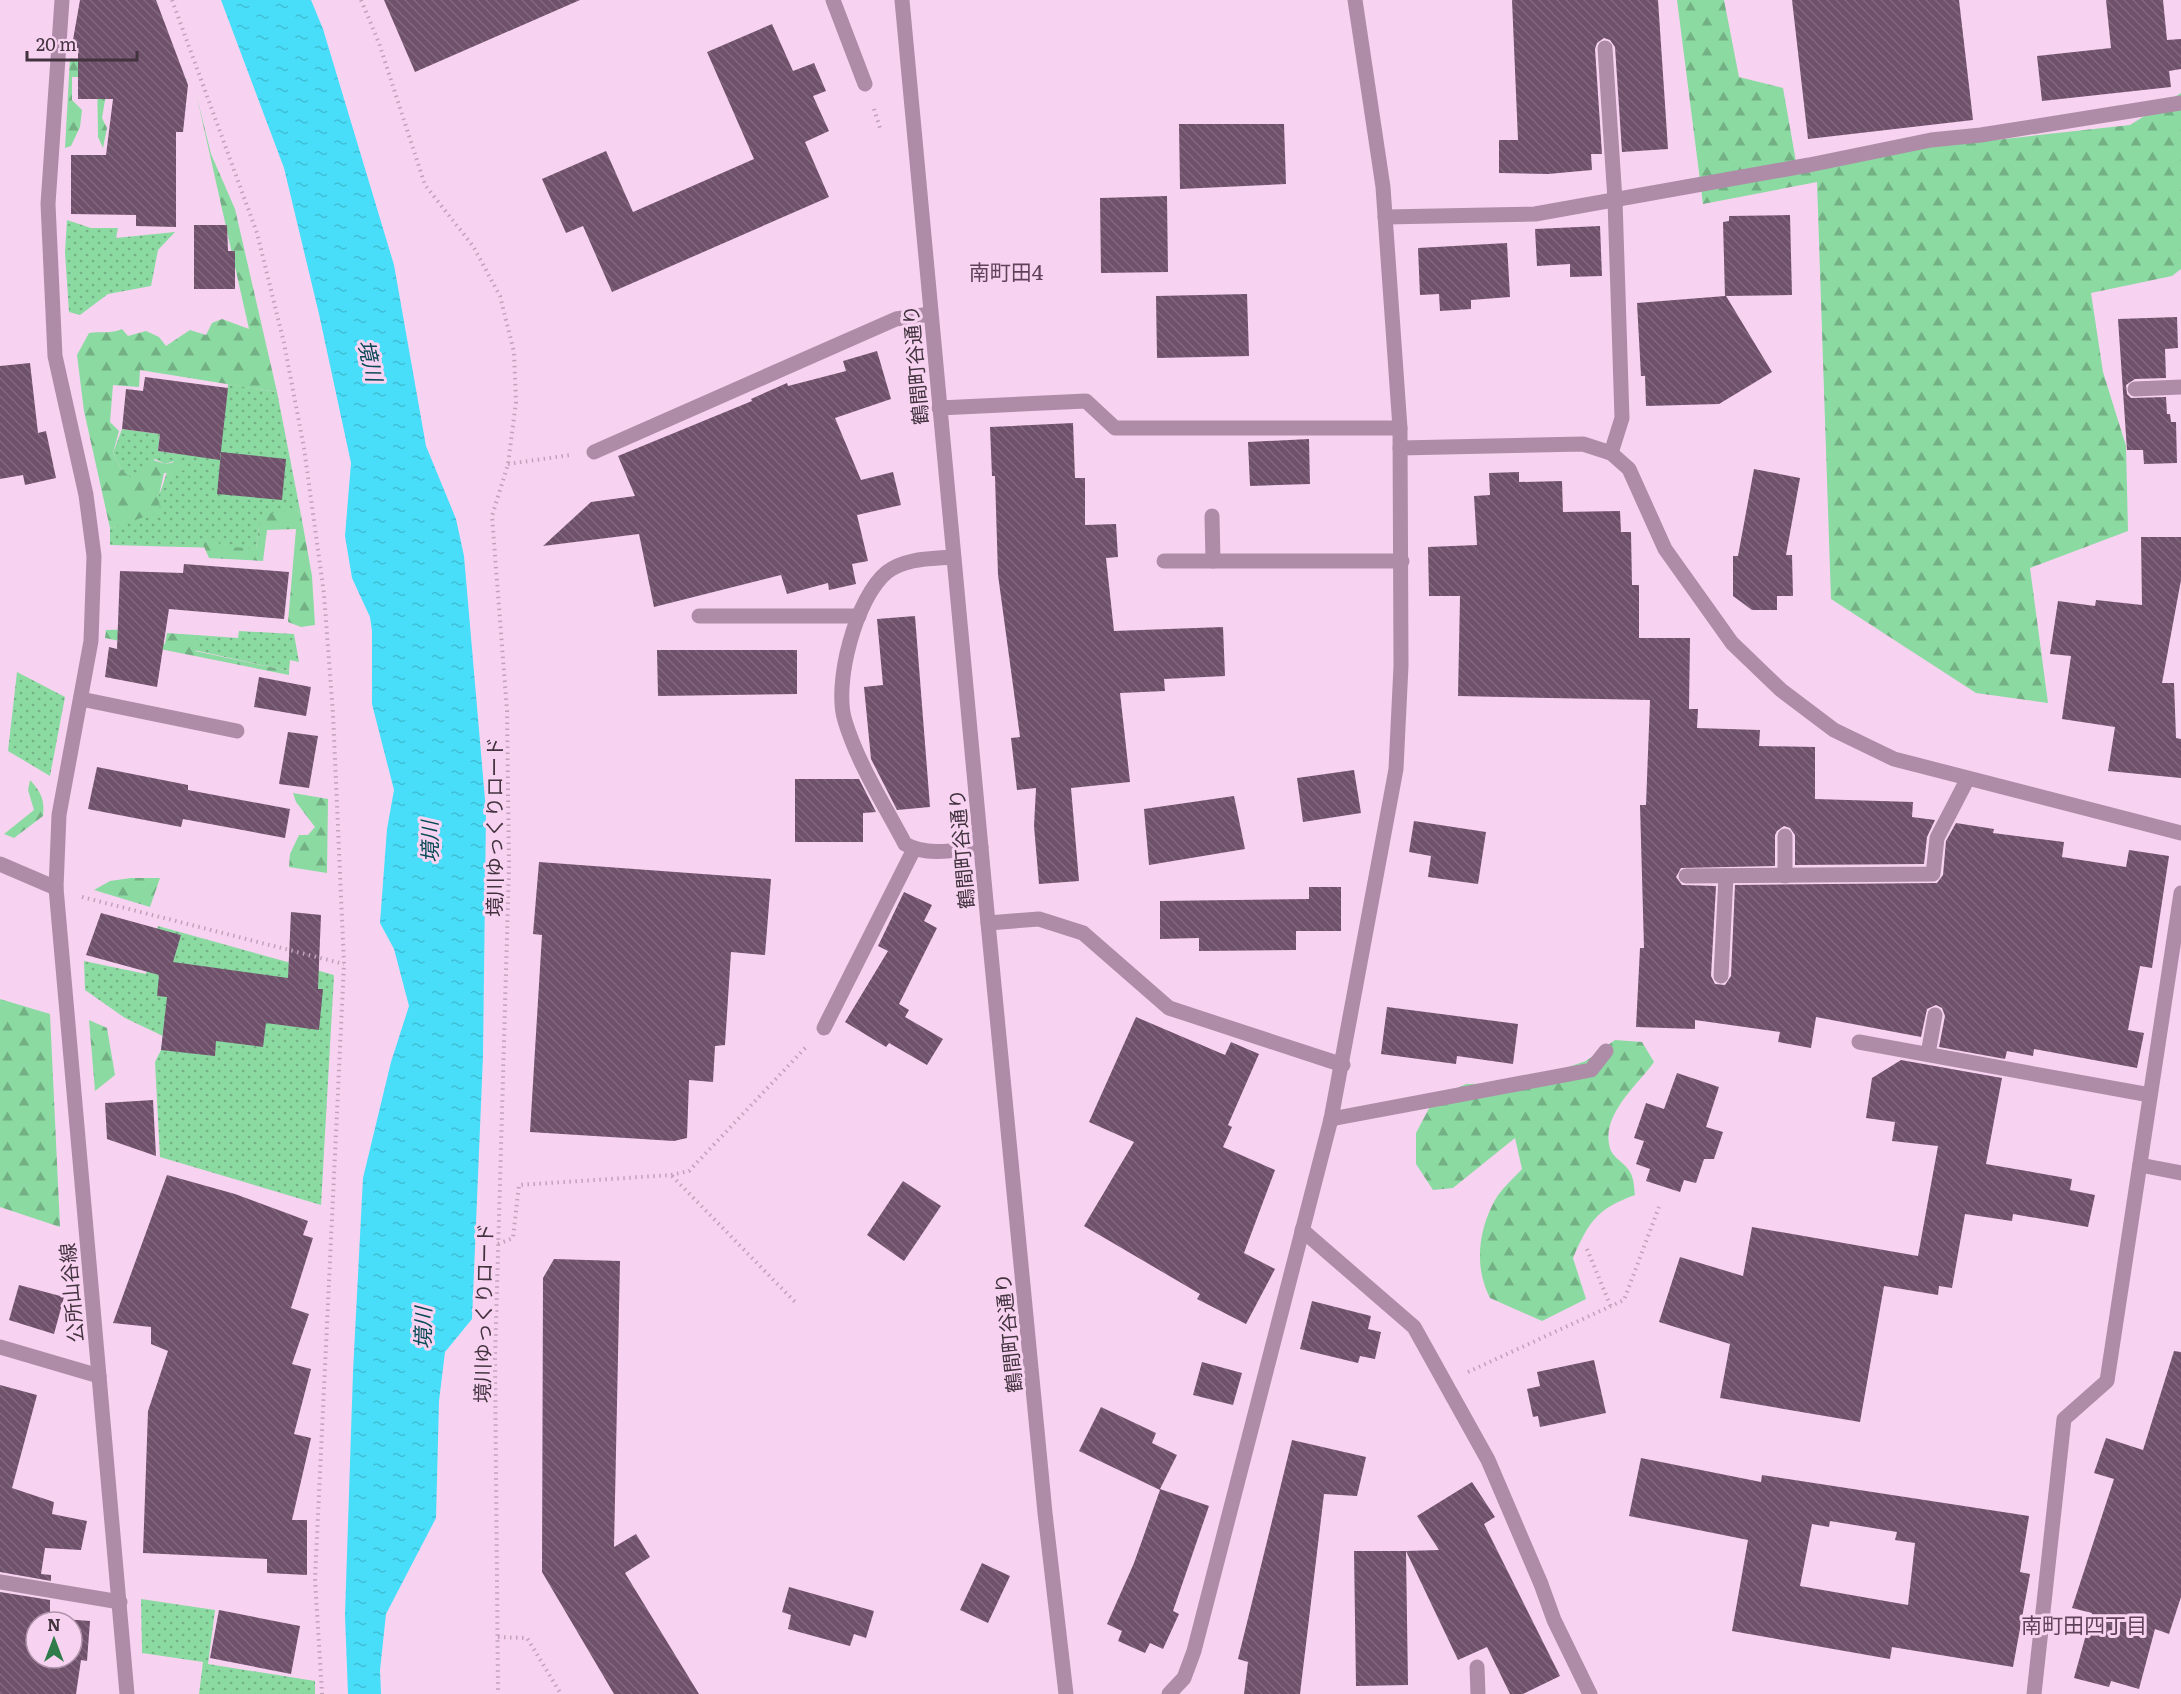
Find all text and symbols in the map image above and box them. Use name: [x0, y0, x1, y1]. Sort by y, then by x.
scale bar: [27, 24, 136, 62]
text: 20 m: [36, 30, 77, 57]
district label: 南町田4: [969, 255, 1044, 286]
street label: 鶴間町谷通り: [894, 304, 934, 426]
water label: 境川: [352, 336, 392, 386]
street label: 境川ゆっくりロード: [478, 737, 508, 917]
street label: 鶴間町谷通り: [940, 788, 980, 910]
water label: 境川: [412, 819, 444, 863]
street label: 境川ゆっくりロード: [465, 1223, 499, 1403]
street label: 公所山谷線: [51, 1242, 89, 1344]
street label: 鶴間町谷通り: [986, 1272, 1028, 1394]
water label: 境川: [405, 1305, 437, 1349]
district label: 南町田四丁目: [2021, 1608, 2147, 1639]
north arrow: [24, 1610, 84, 1670]
text: N: [47, 1612, 61, 1636]

